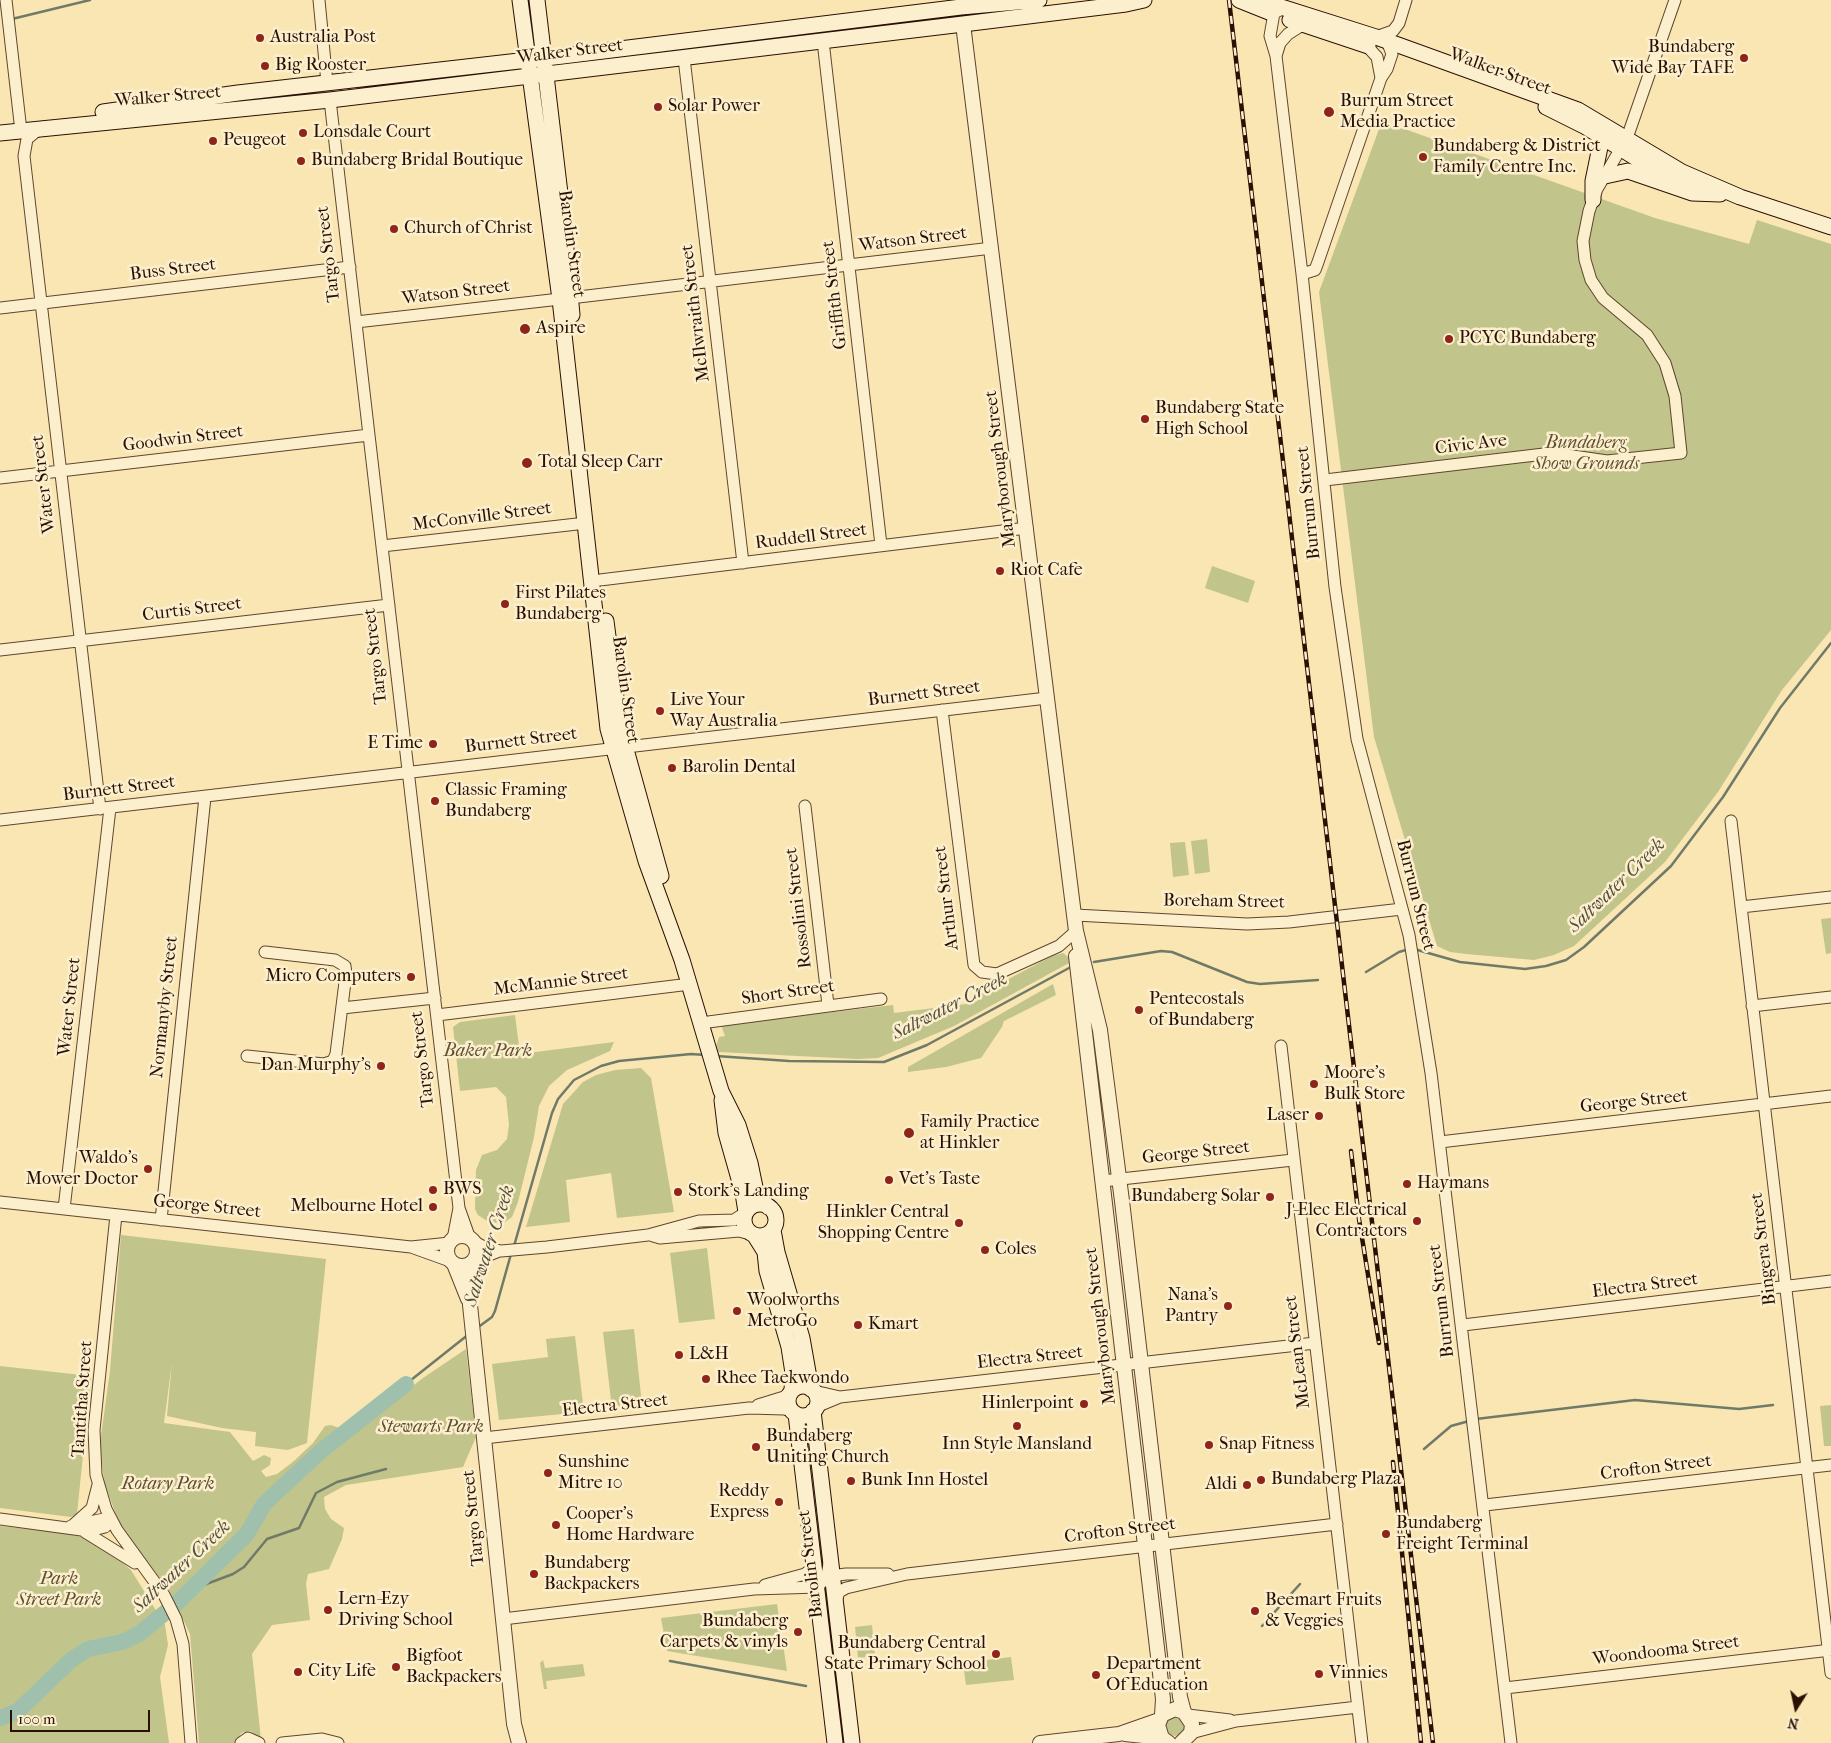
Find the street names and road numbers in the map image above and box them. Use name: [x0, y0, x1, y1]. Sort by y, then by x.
street label: Walker Street: [516, 35, 624, 69]
street label: Walker Street: [1446, 44, 1554, 100]
street label: Walker Street: [114, 82, 222, 112]
street label: Barolin Street: [553, 189, 589, 299]
street label: Targo Street: [312, 205, 346, 303]
street label: Watson Street: [858, 223, 968, 257]
street label: Griffith Street: [818, 239, 852, 351]
street label: McIlwraith Street: [677, 243, 715, 383]
street label: Buss Street: [129, 254, 217, 286]
street label: Watson Street: [401, 276, 511, 310]
street label: Maryborough Street: [981, 389, 1021, 549]
street label: Goodwin Street: [122, 421, 244, 457]
street label: Civic Ave: [1434, 430, 1508, 460]
street label: Water Street: [27, 434, 61, 534]
street label: Burrum Street: [1292, 445, 1326, 561]
street label: McConville Street: [411, 498, 553, 536]
street label: Ruddell Street: [754, 519, 868, 555]
street label: Curtis Street: [141, 593, 243, 627]
street label: Targo Street: [359, 607, 393, 705]
street label: Barolin Street: [607, 635, 643, 745]
street label: Burnett Street: [867, 676, 981, 712]
street label: Burnett Street: [464, 723, 578, 759]
street label: Burnett Street: [62, 771, 176, 807]
street label: Burrum Street: [1391, 837, 1439, 953]
street label: Arthur Street: [930, 845, 964, 951]
street label: Rossolini Street: [781, 846, 817, 970]
street label: Boreham Street: [1163, 890, 1285, 914]
street label: Normanyby Street: [147, 935, 183, 1079]
street label: Water Street: [54, 957, 86, 1057]
street label: McMannie Street: [493, 963, 629, 1001]
street label: Short Street: [740, 976, 836, 1010]
street label: Targo Street: [406, 1010, 440, 1108]
street label: George Street: [1579, 1086, 1689, 1118]
street label: George Street: [1141, 1137, 1251, 1169]
street label: George Street: [152, 1191, 262, 1223]
street label: Bingera Street: [1746, 1191, 1782, 1307]
street label: Burrum Street: [1424, 1243, 1460, 1359]
street label: Maryborough Street: [1081, 1246, 1121, 1406]
street label: Electra Street: [1591, 1269, 1699, 1303]
street label: McLean Street: [1280, 1294, 1316, 1410]
street label: Tantitha Street: [68, 1340, 98, 1458]
street label: Electra Street: [976, 1342, 1084, 1374]
street label: Electra Street: [561, 1390, 669, 1422]
street label: Crofton Street: [1599, 1450, 1713, 1486]
street label: Targo Street: [458, 1469, 490, 1567]
street label: Barolin Street: [794, 1509, 828, 1619]
street label: Crofton Street: [1063, 1513, 1177, 1549]
street label: Woondooma Street: [1591, 1631, 1741, 1671]

